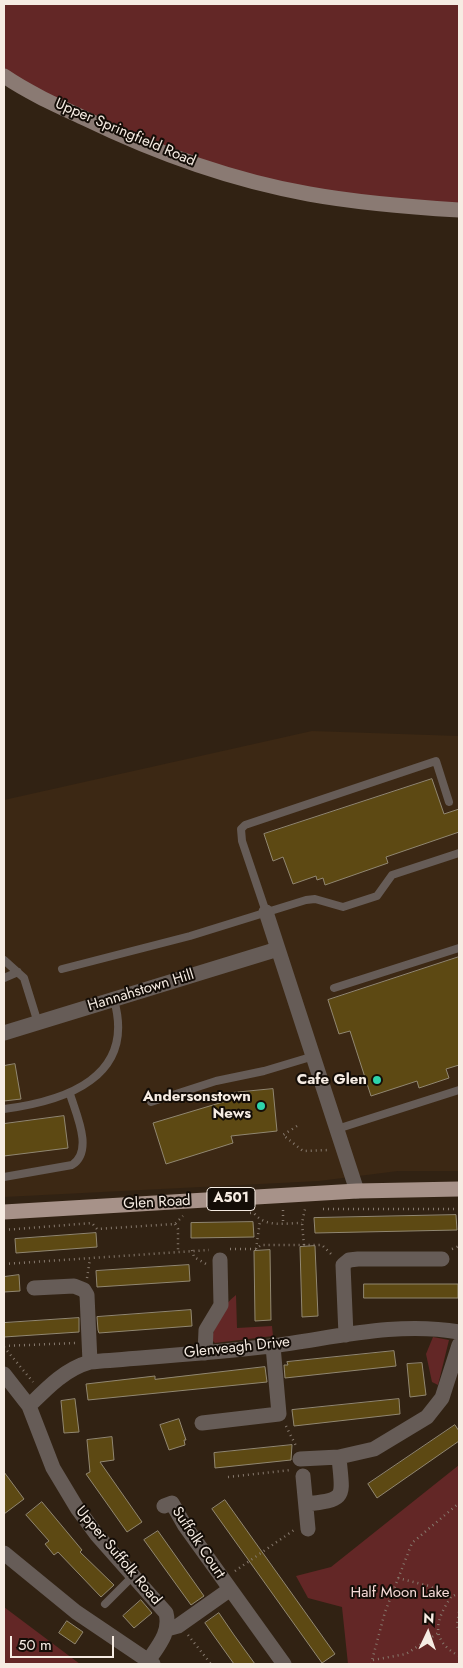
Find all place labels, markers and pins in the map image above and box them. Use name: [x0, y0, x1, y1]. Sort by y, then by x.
place label: Cafe Glen: [297, 1071, 367, 1089]
marker: Cafe Glen: [371, 1074, 383, 1086]
place label: Andersonstown News: [143, 1088, 251, 1123]
marker: Andersonstown News: [255, 1100, 267, 1112]

